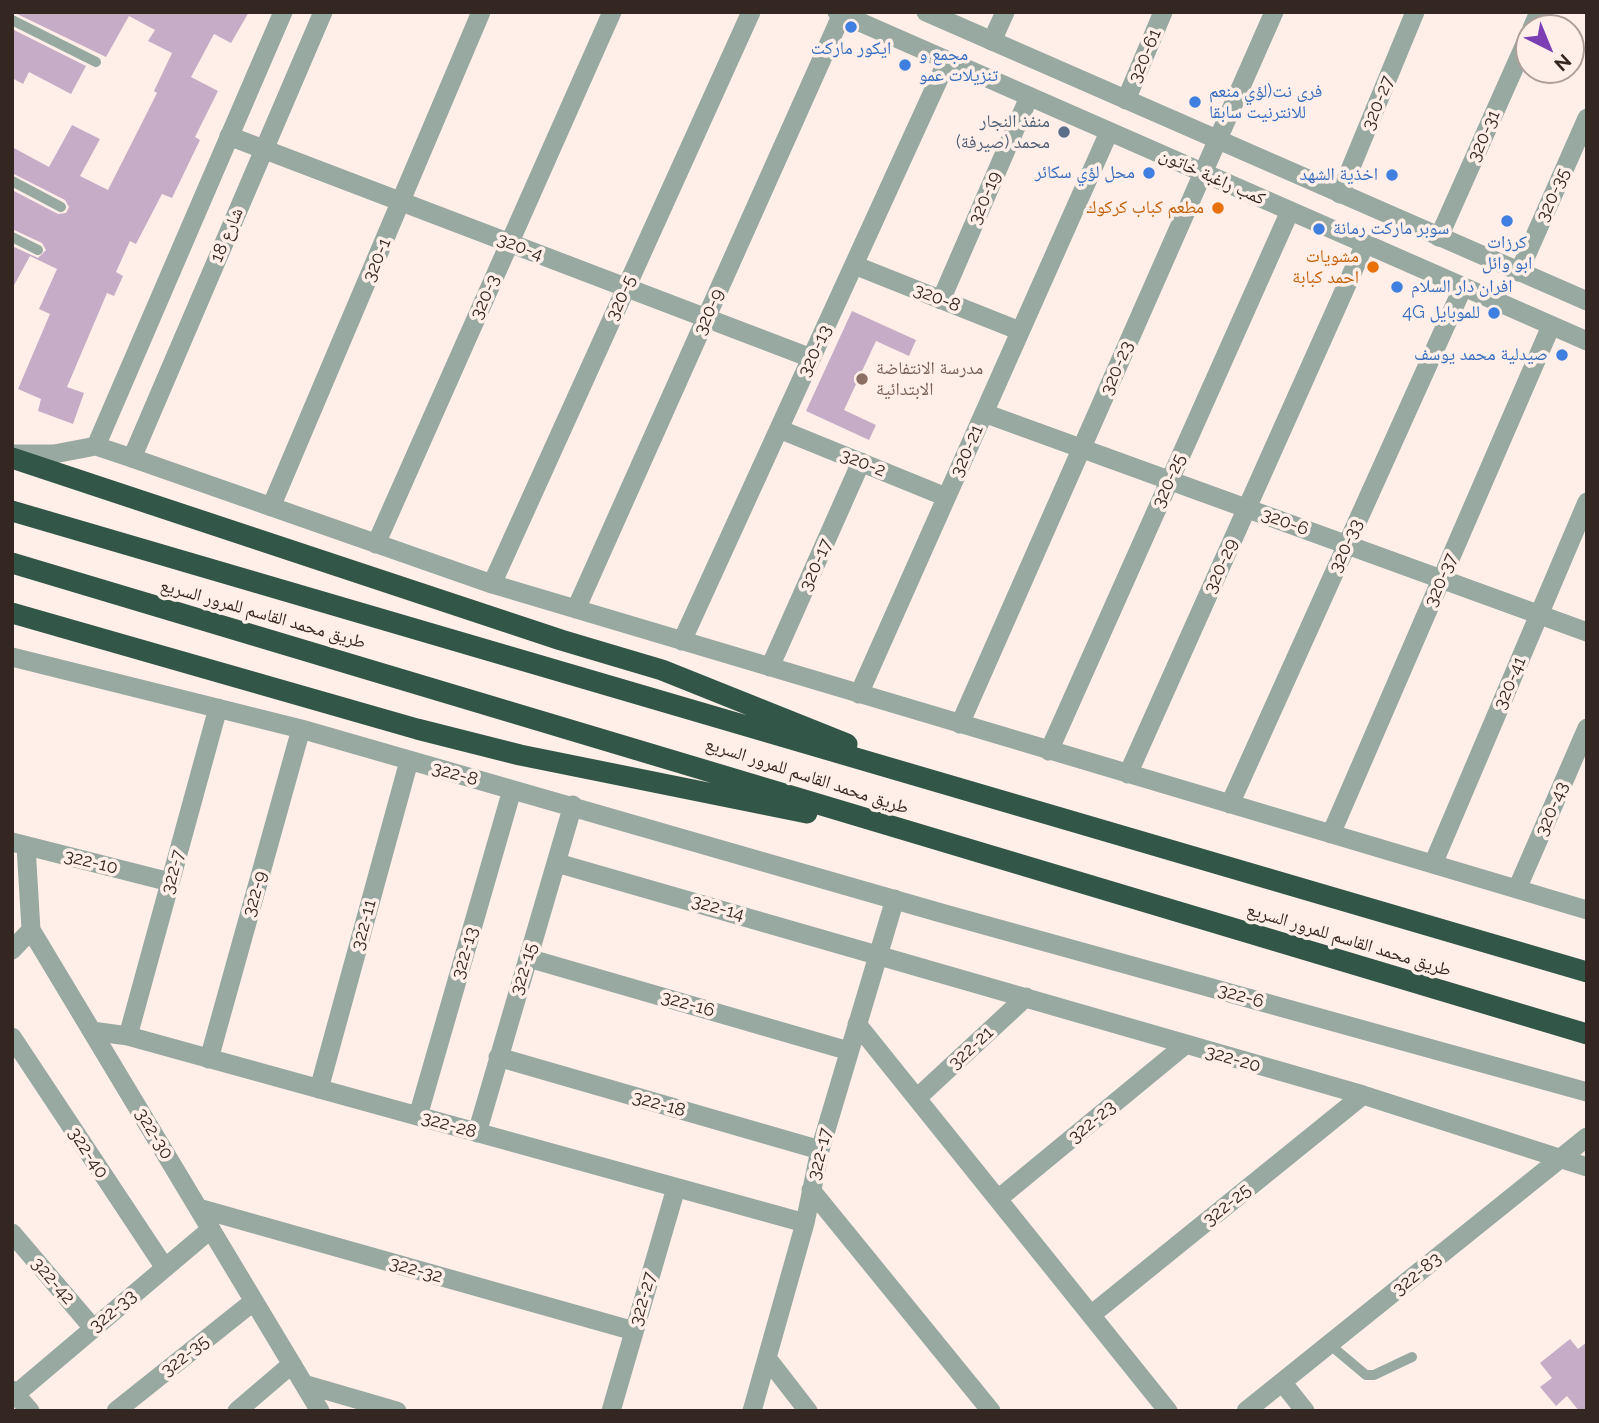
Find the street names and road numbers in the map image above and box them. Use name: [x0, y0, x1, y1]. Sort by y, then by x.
street label: 320-61: [1124, 26, 1166, 86]
street label: 320-27: [1357, 73, 1399, 133]
street label: 320-31: [1463, 107, 1505, 165]
street label: كمب راغبة خاتون: [1156, 144, 1268, 210]
street label: 320-35: [1532, 165, 1574, 225]
street label: 320-19: [964, 168, 1006, 228]
street label: شارع 18: [206, 204, 248, 266]
street label: 320-4: [494, 228, 546, 266]
street label: 320-1: [358, 235, 396, 285]
street label: 320-3: [466, 271, 504, 323]
street label: 320-5: [601, 272, 641, 324]
street label: 320-8: [911, 279, 963, 317]
street label: 320-9: [689, 286, 729, 338]
street label: 320-13: [794, 322, 836, 380]
street label: 320-23: [1096, 338, 1138, 398]
street label: 320-21: [946, 422, 988, 480]
street label: 320-2: [837, 444, 889, 482]
street label: 320-25: [1148, 451, 1190, 511]
street label: 320-6: [1259, 504, 1311, 540]
street label: 320-33: [1325, 516, 1367, 576]
street label: 320-29: [1199, 535, 1243, 597]
street label: 320-17: [795, 536, 837, 594]
street label: 320-37: [1420, 550, 1462, 610]
street label: طريق محمد القاسم للمرور السريع: [158, 574, 368, 654]
street label: 320-41: [1489, 653, 1531, 713]
street label: طريق محمد القاسم للمرور السريع: [702, 733, 912, 819]
street label: 322-8: [430, 757, 480, 791]
street label: 320-43: [1531, 779, 1573, 839]
street label: 322-10: [62, 845, 120, 879]
street label: 322-7: [157, 848, 189, 896]
street label: 322-9: [238, 869, 272, 919]
street label: 322-14: [689, 890, 747, 926]
street label: 322-11: [347, 897, 381, 953]
street label: طريق محمد القاسم للمرور السريع: [1244, 899, 1454, 981]
street label: 322-13: [447, 924, 483, 982]
street label: 322-15: [506, 940, 542, 998]
street label: 322-6: [1216, 979, 1266, 1013]
street label: 322-16: [659, 986, 717, 1022]
street label: 322-21: [944, 1022, 998, 1074]
street label: 322-20: [1203, 1041, 1263, 1077]
street label: 322-18: [630, 1086, 688, 1122]
street label: 322-23: [1064, 1096, 1120, 1148]
street label: 322-30: [130, 1104, 178, 1164]
street label: 322-28: [419, 1107, 479, 1143]
street label: 322-40: [64, 1123, 112, 1183]
street label: 322-17: [803, 1126, 837, 1182]
street label: 322-25: [1199, 1179, 1255, 1231]
street label: 322-83: [1388, 1248, 1446, 1300]
street label: 322-32: [387, 1252, 445, 1288]
street label: 322-42: [27, 1253, 79, 1309]
street label: 322-27: [625, 1270, 661, 1328]
street label: 322-33: [85, 1285, 141, 1337]
street label: 322-35: [157, 1331, 213, 1381]

